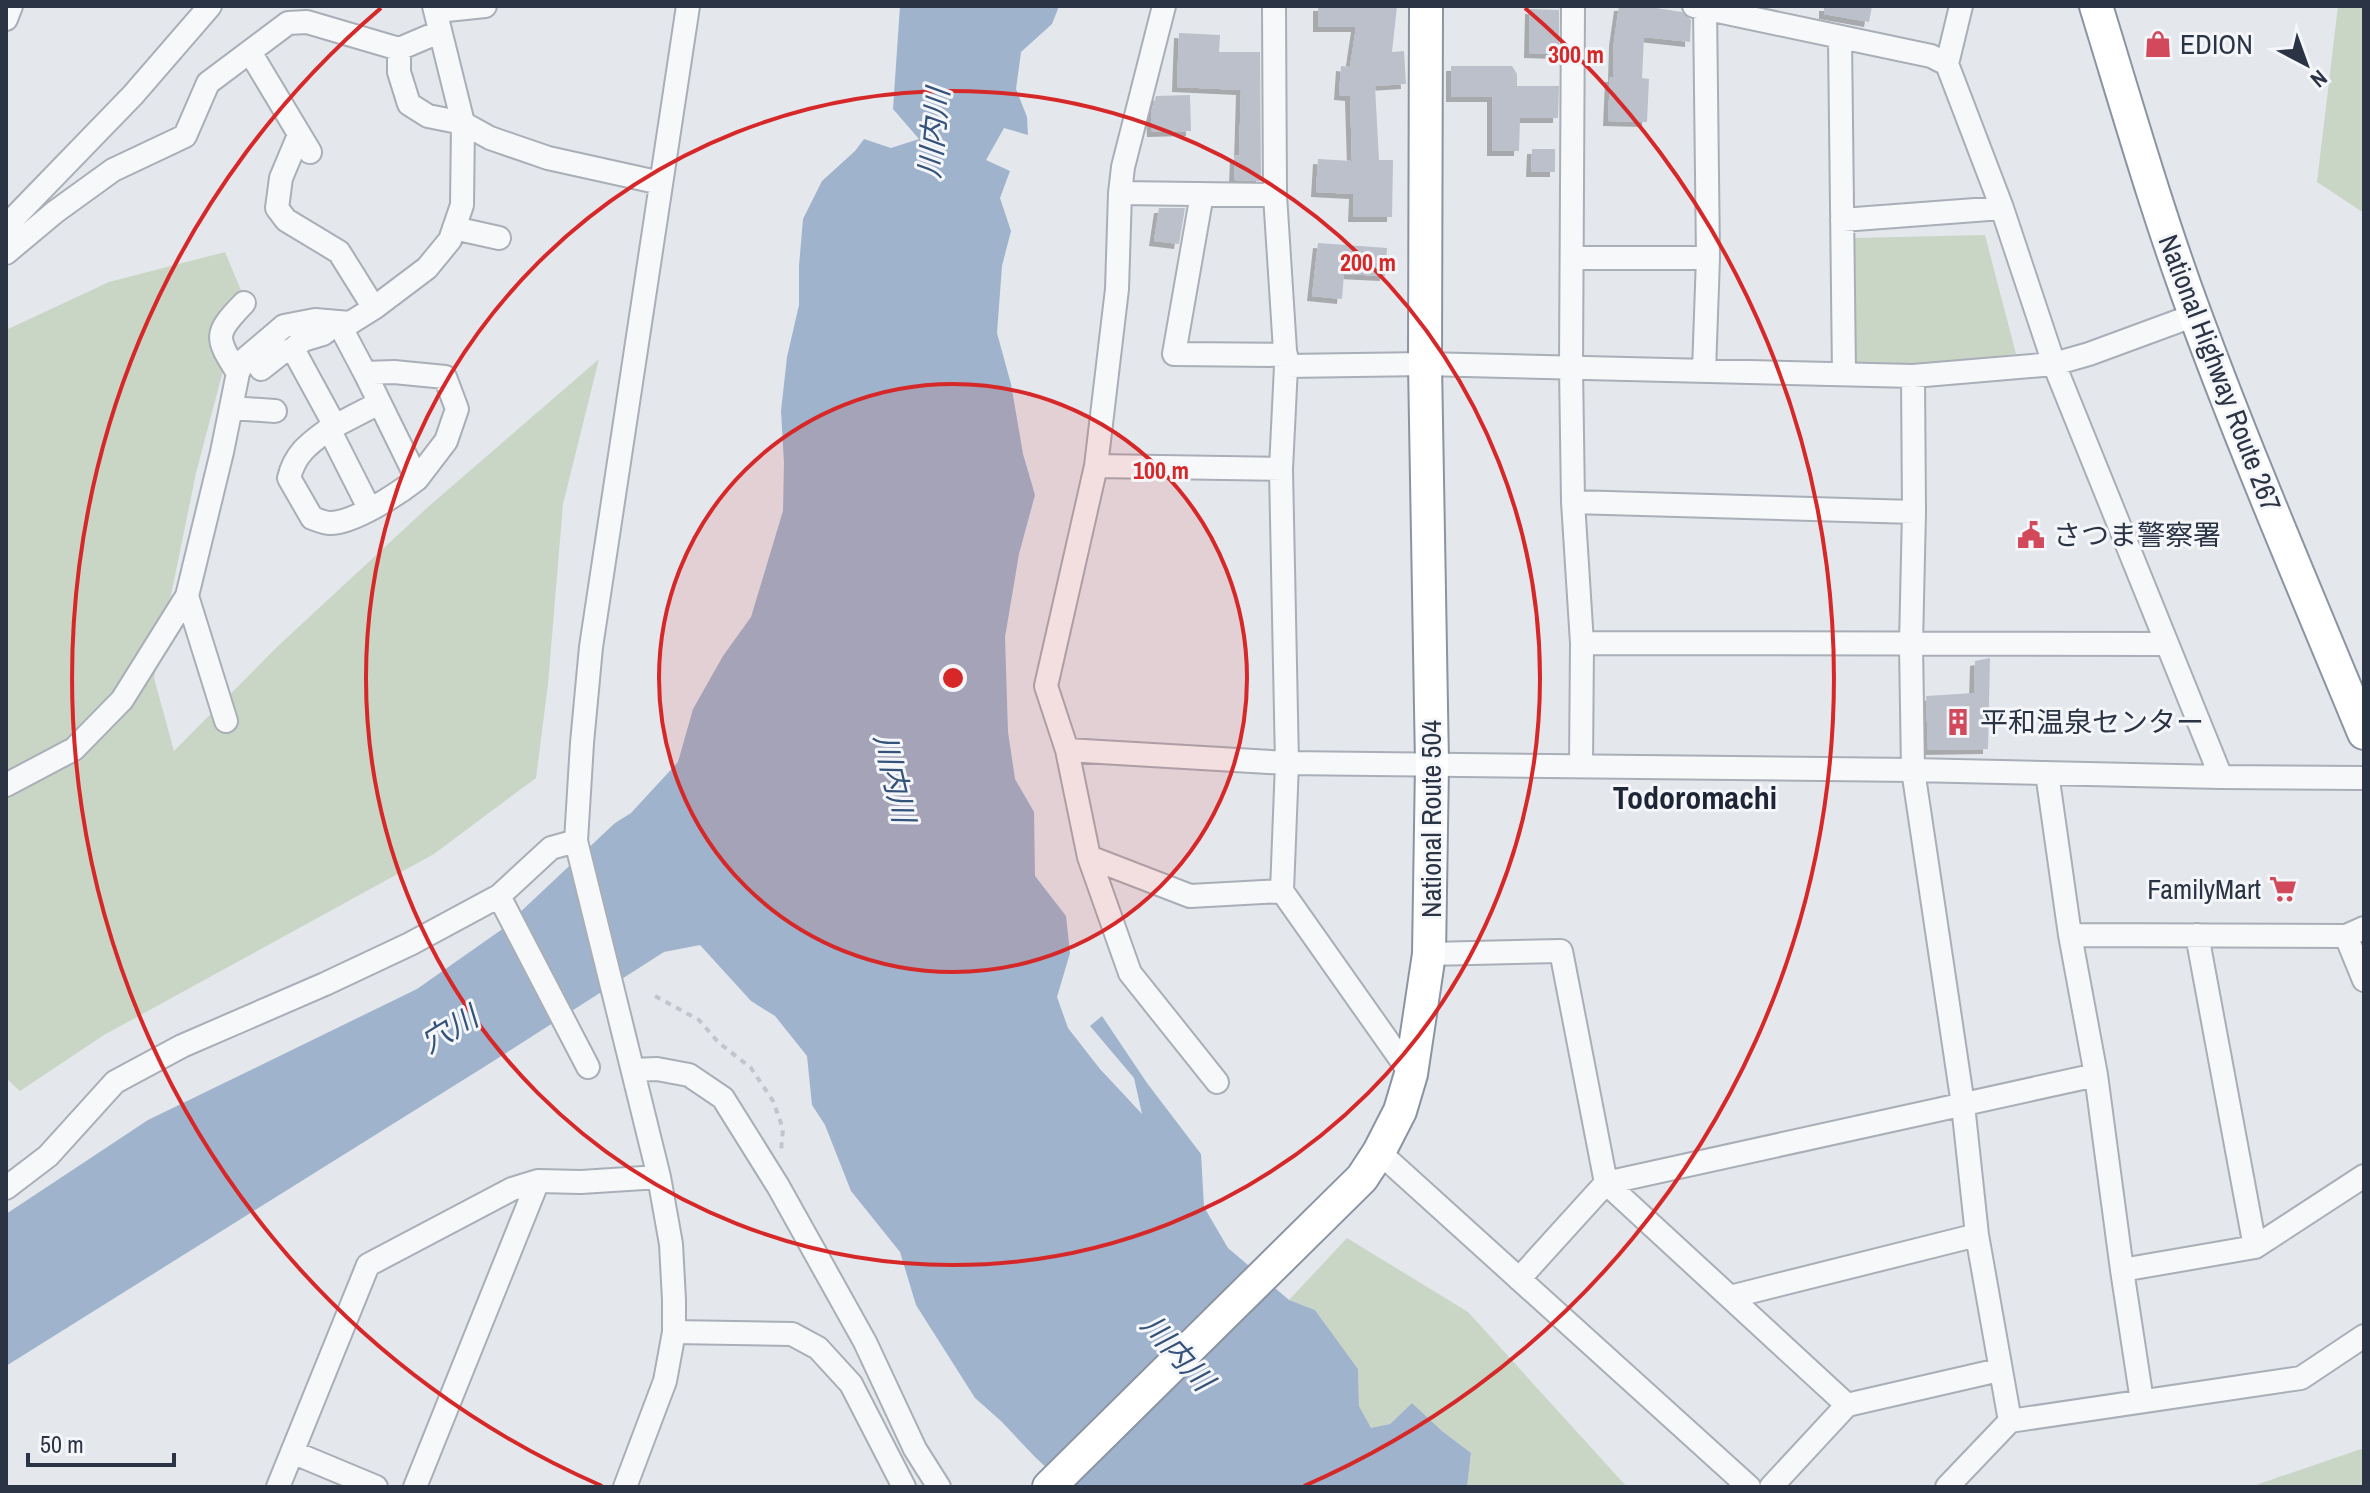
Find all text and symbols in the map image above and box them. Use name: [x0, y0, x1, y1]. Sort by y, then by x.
north arrow: [2266, 24, 2346, 104]
place label: EDION: [2180, 25, 2253, 63]
shop icon: EDION: [2143, 29, 2173, 59]
text: 300 m: [1548, 38, 1604, 70]
text: N: [2304, 63, 2334, 95]
water label: 川内川: [908, 83, 958, 180]
street label: National Highway Route 267: [2150, 229, 2290, 517]
text: 200 m: [1340, 246, 1396, 278]
text: 100 m: [1133, 454, 1189, 486]
place label: さつま警察署: [2053, 516, 2221, 554]
public building icon: さつま警察署: [2016, 520, 2046, 550]
centre of rings: [939, 664, 967, 692]
place label: 平和温泉センター: [1980, 703, 2204, 741]
building icon: 平和温泉センター: [1943, 707, 1973, 737]
street label: National Route 504: [1412, 720, 1450, 918]
water label: 川内川: [865, 730, 925, 829]
district label: Todoromachi: [1613, 776, 1777, 819]
place label: FamilyMart: [2147, 870, 2261, 908]
supermarket icon: FamilyMart: [2268, 874, 2298, 904]
water label: 穴川: [413, 995, 488, 1062]
water label: 川内川: [1133, 1305, 1225, 1401]
scale bar: [28, 1417, 174, 1467]
text: 50 m: [40, 1428, 84, 1460]

